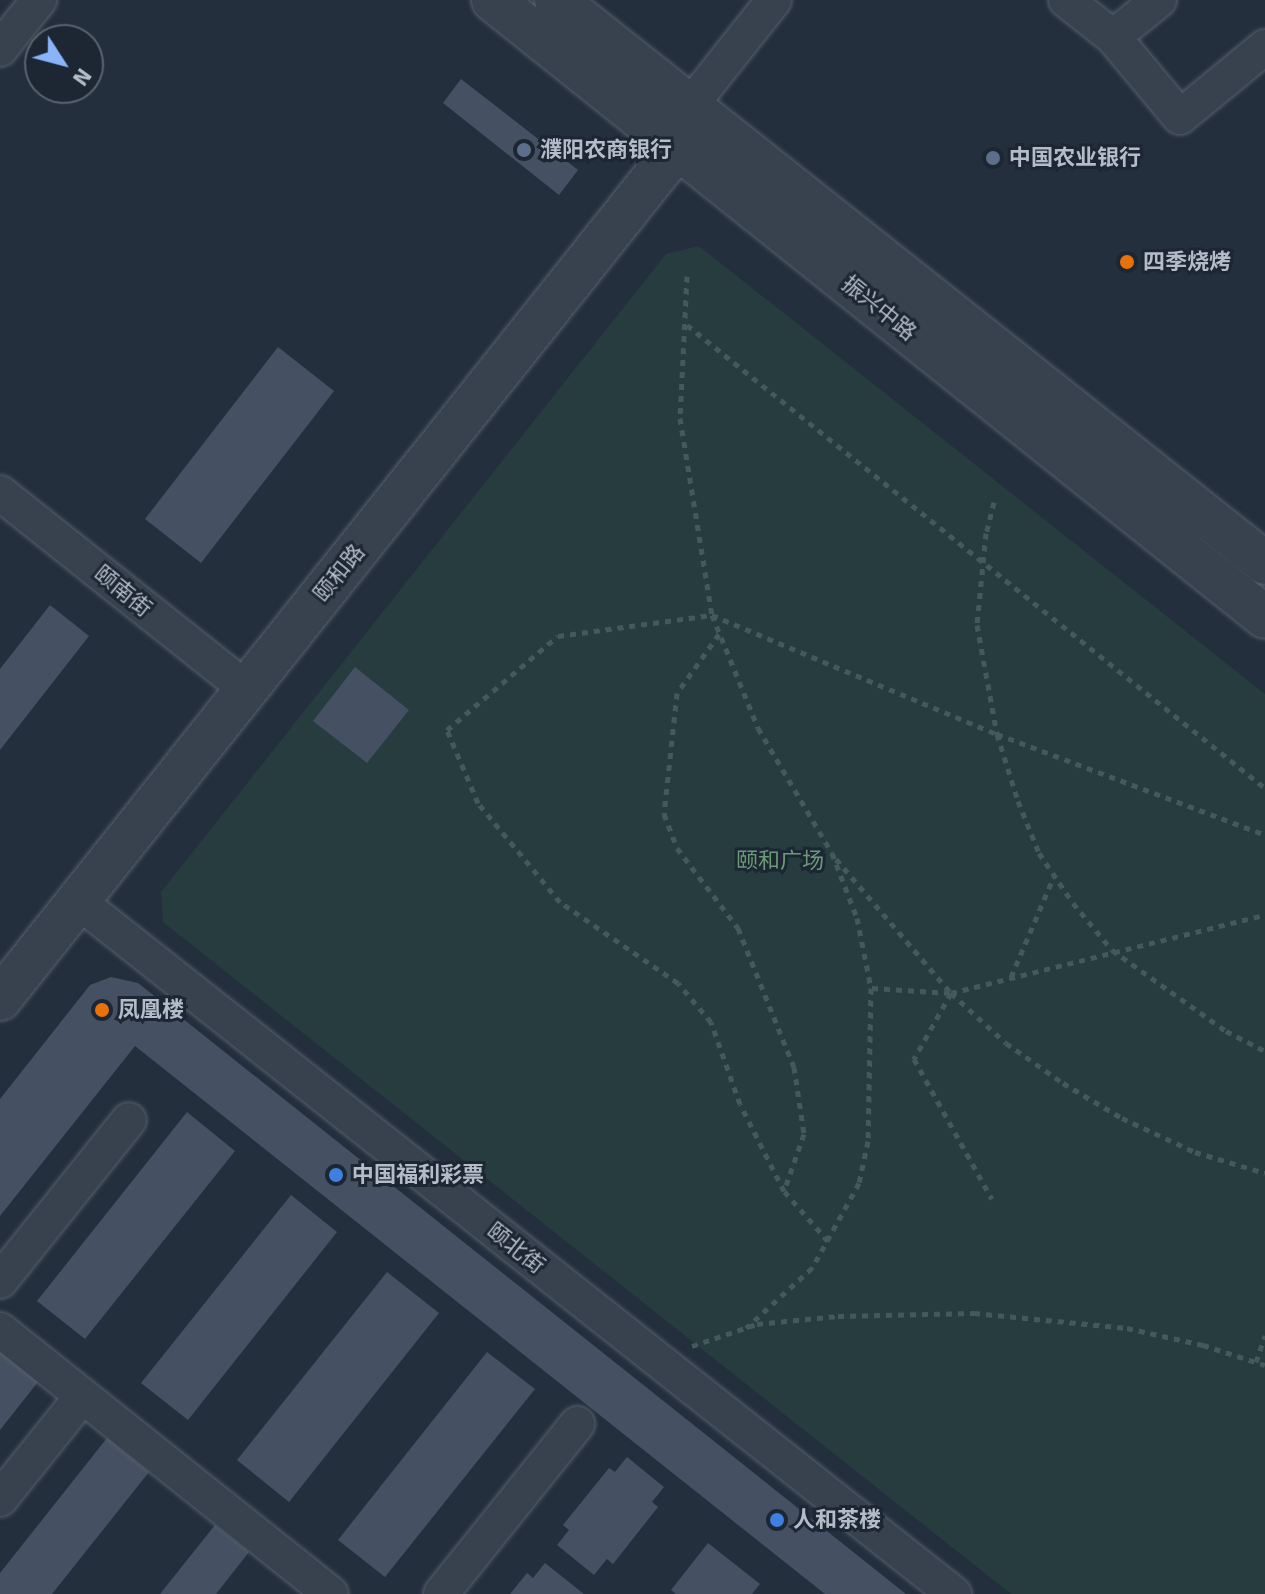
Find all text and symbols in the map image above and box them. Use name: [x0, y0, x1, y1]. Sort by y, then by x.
north arrow: [24, 24, 104, 104]
text: N: [67, 63, 98, 91]
place label: 濮阳农商银行: [540, 137, 672, 163]
marker: 濮阳农商银行: [515, 141, 533, 159]
place label: 中国农业银行: [1009, 145, 1141, 171]
marker: 中国农业银行: [984, 149, 1002, 167]
place label: 四季烧烤: [1143, 249, 1231, 275]
marker: 四季烧烤: [1118, 253, 1136, 271]
street label: 振兴中路: [836, 270, 922, 346]
street label: 颐和路: [308, 539, 370, 607]
street label: 颐南街: [89, 560, 157, 622]
park label: 颐和广场: [736, 848, 824, 874]
place label: 凤凰楼: [118, 997, 184, 1023]
marker: 凤凰楼: [93, 1001, 111, 1019]
place label: 中国福利彩票: [352, 1162, 484, 1188]
marker: 中国福利彩票: [327, 1166, 345, 1184]
street label: 颐北街: [482, 1217, 550, 1279]
place label: 人和茶楼: [793, 1507, 881, 1533]
marker: 人和茶楼: [768, 1511, 786, 1529]

